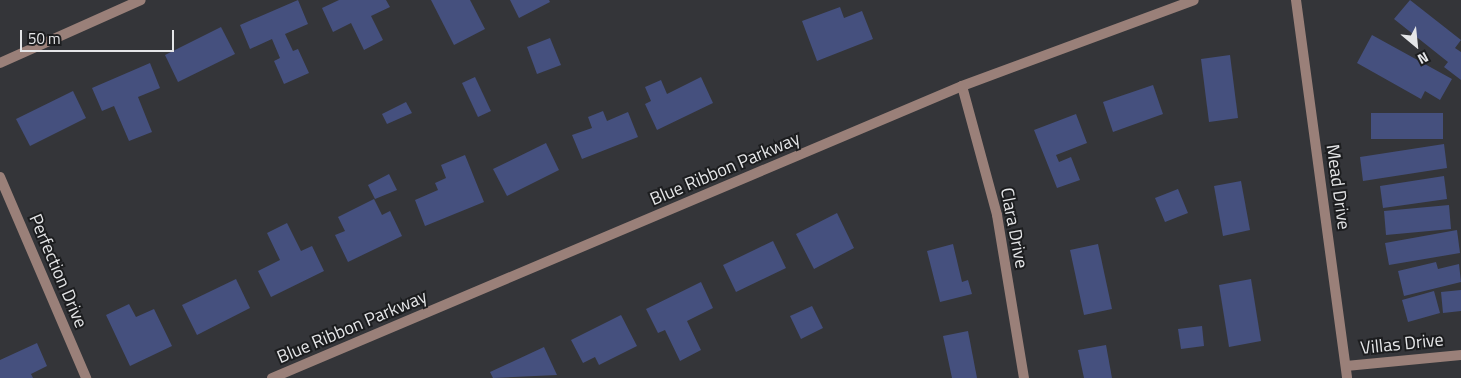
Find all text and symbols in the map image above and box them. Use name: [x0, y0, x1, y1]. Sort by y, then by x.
scale bar: [22, 20, 176, 52]
north arrow: [1391, 20, 1441, 70]
text: 50 m: [28, 27, 61, 50]
text: N: [1414, 47, 1432, 70]
street label: Blue Ribbon Parkway: [647, 128, 803, 210]
street label: Mead Drive: [1321, 143, 1355, 231]
street label: Clara Drive: [996, 186, 1032, 270]
street label: Perfection Drive: [24, 211, 92, 331]
street label: Blue Ribbon Parkway: [274, 286, 430, 368]
street label: Villas Drive: [1359, 329, 1445, 359]

